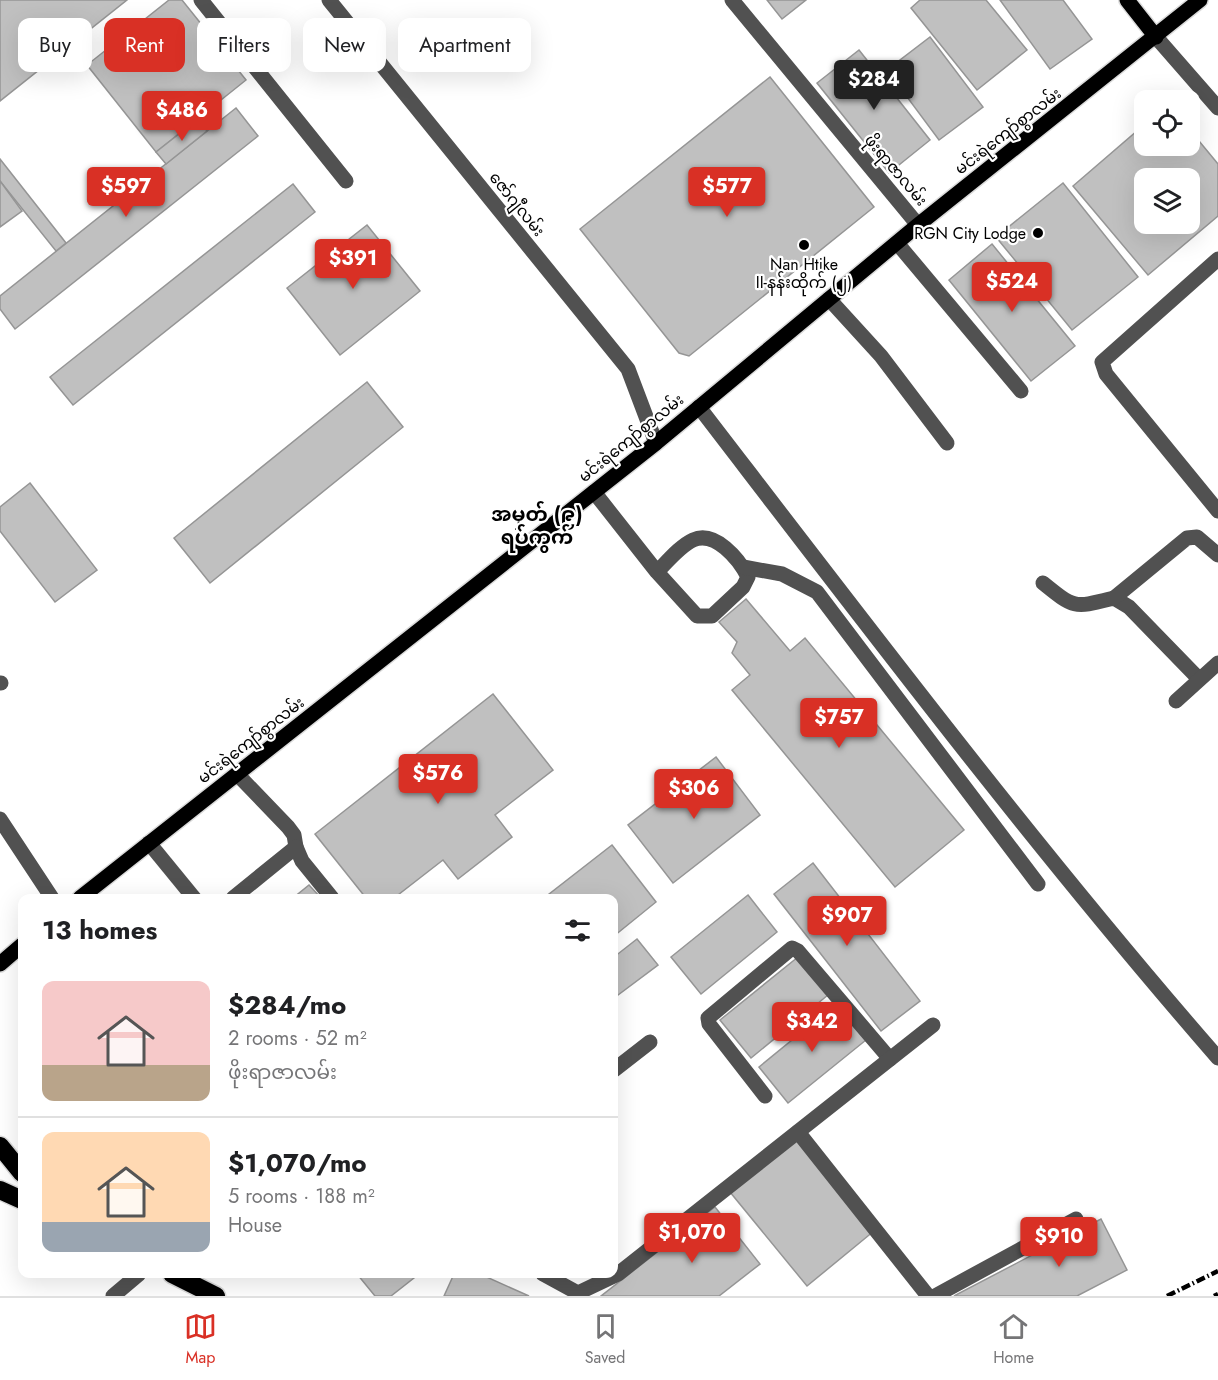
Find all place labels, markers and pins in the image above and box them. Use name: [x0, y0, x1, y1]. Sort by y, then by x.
pin: $284: [838, 60, 910, 111]
pin: $486: [146, 91, 218, 142]
pin: $597: [90, 167, 162, 218]
pin: $577: [691, 167, 763, 218]
place label: RGN City Lodge: [914, 222, 1026, 245]
marker: RGN City Lodge: [1031, 226, 1045, 240]
marker: Nan Htike II-နန်းထိုက် (၂): [797, 238, 811, 252]
pin: $391: [317, 239, 389, 290]
place label: Nan Htike II-နန်းထိုက် (၂): [756, 253, 852, 297]
pin: $524: [976, 262, 1048, 313]
pin: $757: [803, 698, 875, 749]
pin: $576: [402, 754, 474, 805]
pin: $306: [658, 769, 730, 820]
pin: $907: [811, 896, 883, 947]
pin: $342: [776, 1002, 848, 1053]
pin: $1,070: [643, 1213, 741, 1264]
pin: $910: [1023, 1217, 1095, 1268]

